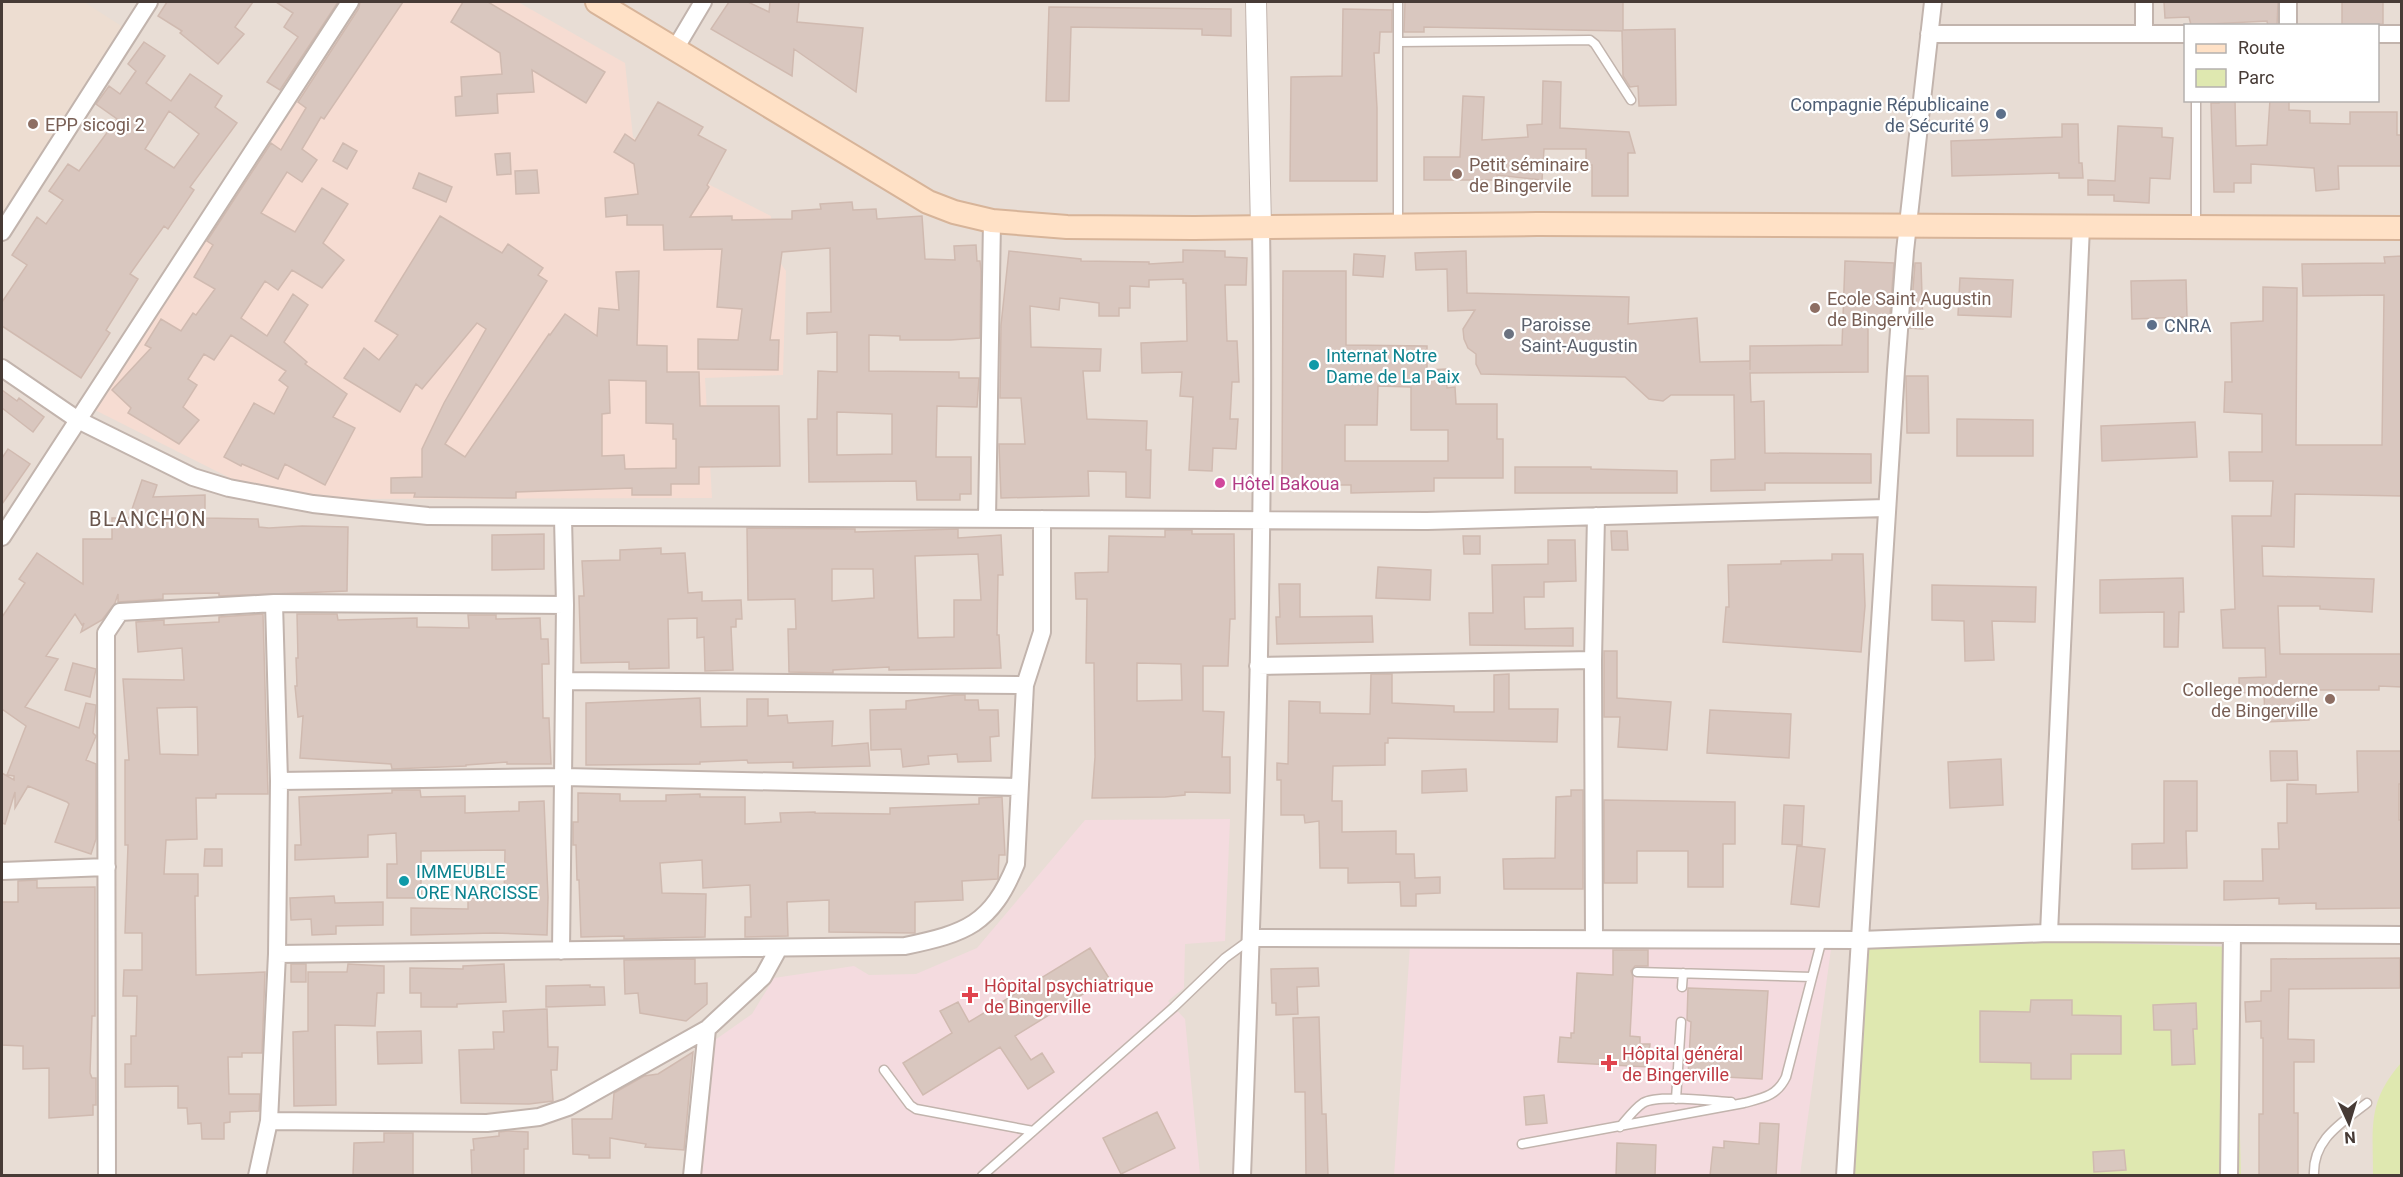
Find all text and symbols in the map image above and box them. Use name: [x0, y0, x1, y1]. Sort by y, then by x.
legend: [2184, 24, 2379, 102]
text: Route: [2238, 37, 2285, 58]
text: Parc: [2238, 67, 2274, 88]
place label: Compagnie Républicaine de Sécurité 9: [1790, 94, 1989, 136]
marker: Compagnie Républicaine de Sécurité 9: [1994, 107, 2008, 121]
place label: EPP sicogi 2: [45, 114, 145, 135]
marker: EPP sicogi 2: [26, 117, 40, 131]
place label: Petit séminaire de Bingervile: [1469, 154, 1589, 196]
marker: Petit séminaire de Bingervile: [1450, 167, 1464, 181]
place label: Ecole Saint Augustin de Bingerville: [1827, 288, 1991, 330]
marker: Ecole Saint Augustin de Bingerville: [1808, 301, 1822, 315]
place label: Paroisse Saint-Augustin: [1521, 314, 1638, 356]
place label: CNRA: [2164, 315, 2212, 336]
marker: CNRA: [2145, 318, 2159, 332]
marker: Paroisse Saint-Augustin: [1502, 327, 1516, 341]
place label: Internat Notre Dame de La Paix: [1326, 345, 1460, 387]
marker: Internat Notre Dame de La Paix: [1307, 358, 1321, 372]
place label: Hôtel Bakoua: [1232, 473, 1340, 494]
marker: Hôtel Bakoua: [1213, 476, 1227, 490]
district label: BLANCHON: [89, 507, 207, 531]
place label: College moderne de Bingerville: [2182, 679, 2318, 721]
marker: College moderne de Bingerville: [2323, 692, 2337, 706]
place label: IMMEUBLE ORE NARCISSE: [416, 861, 538, 903]
marker: IMMEUBLE ORE NARCISSE: [397, 874, 411, 888]
place label: Hôpital psychiatrique de Bingerville: [984, 975, 1153, 1017]
marker: Hôpital psychiatrique de Bingerville: [961, 986, 979, 1004]
place label: Hôpital général de Bingerville: [1622, 1043, 1743, 1085]
marker: Hôpital général de Bingerville: [1600, 1054, 1618, 1072]
north arrow: [2319, 1093, 2379, 1153]
text: N: [2344, 1128, 2356, 1147]

